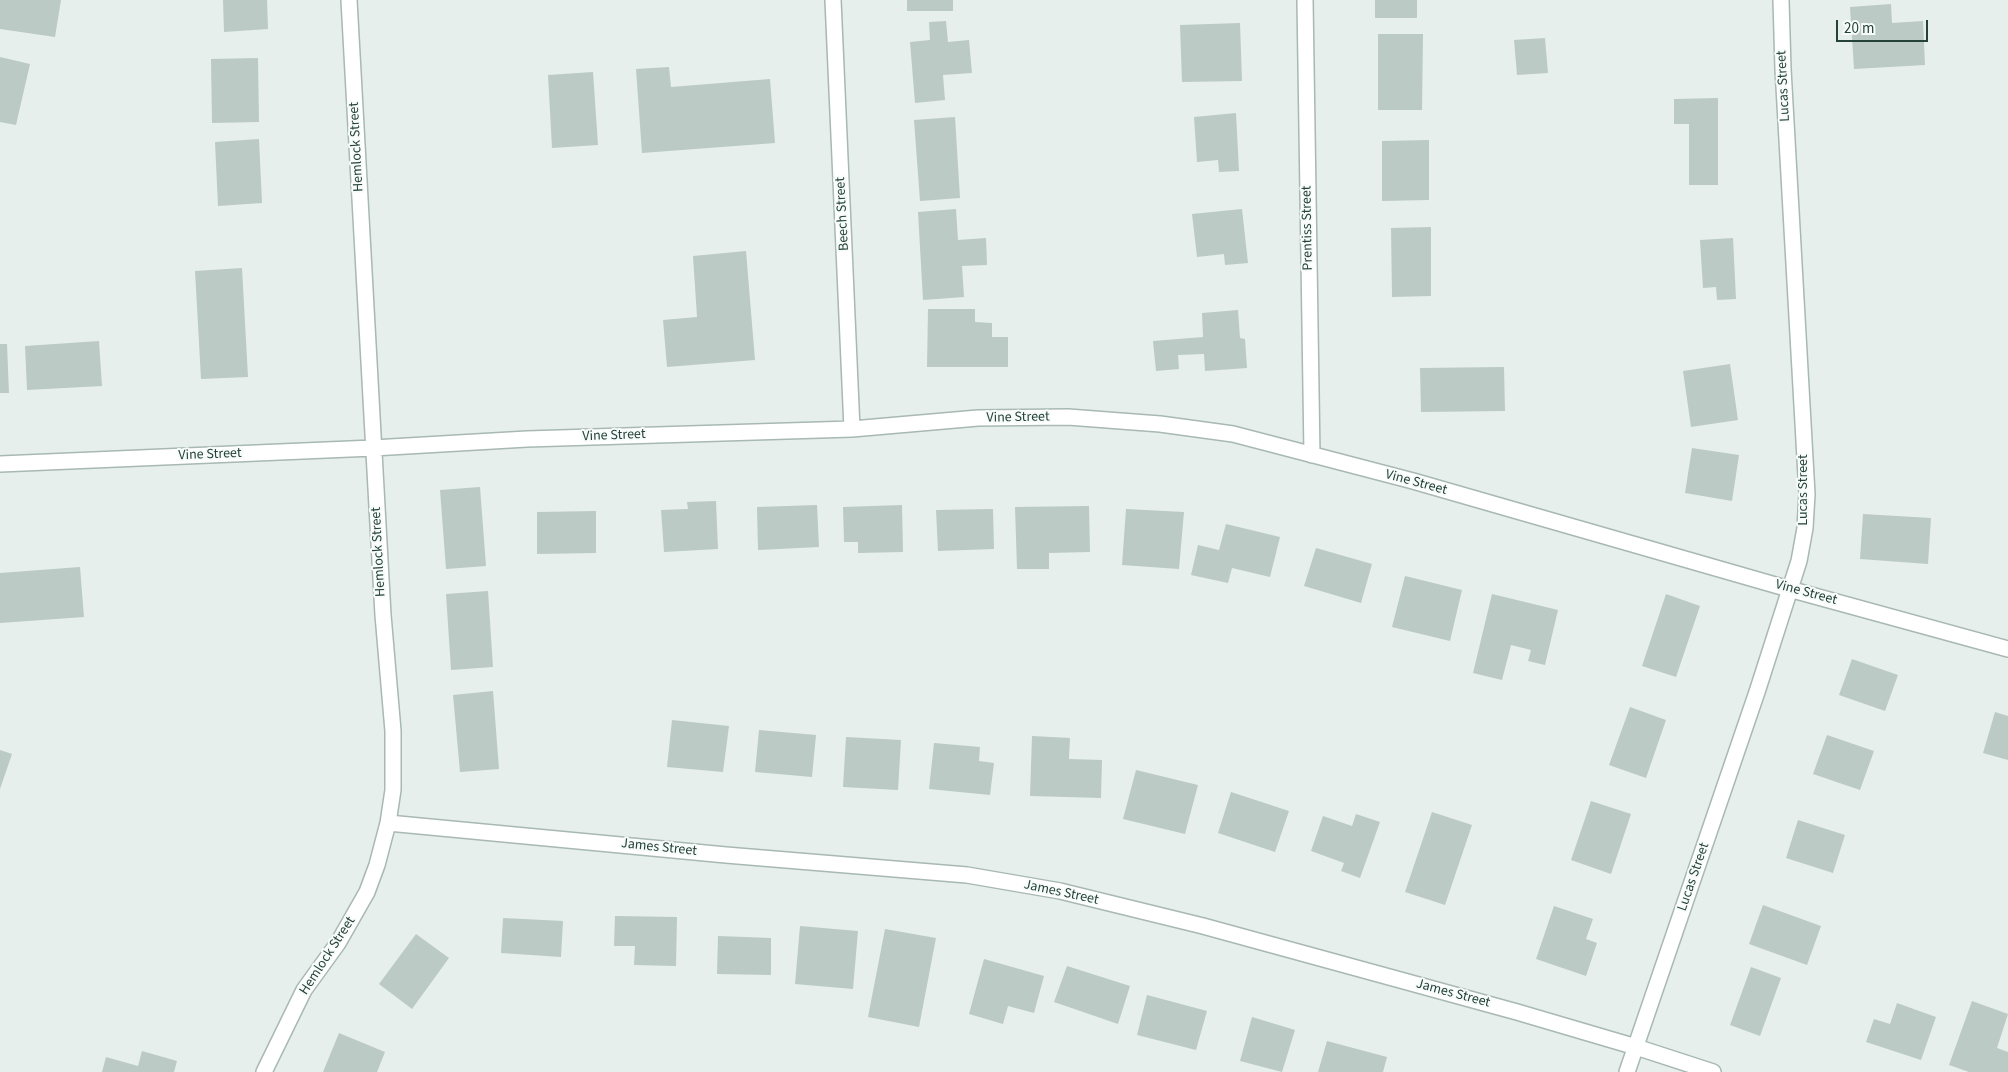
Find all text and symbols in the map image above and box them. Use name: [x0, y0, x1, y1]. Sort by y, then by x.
scale bar: [1838, 10, 1930, 42]
text: 20 m: [1844, 18, 1874, 39]
street label: Lucas Street: [1774, 50, 1794, 122]
street label: Hemlock Street: [346, 102, 368, 192]
street label: Beech Street: [833, 177, 853, 251]
street label: Prentiss Street: [1299, 185, 1317, 271]
street label: Vine Street: [986, 409, 1050, 427]
street label: Vine Street: [582, 427, 646, 445]
street label: Vine Street: [178, 446, 242, 464]
street label: Lucas Street: [1796, 454, 1812, 526]
street label: Vine Street: [1383, 467, 1449, 499]
street label: Hemlock Street: [368, 507, 390, 597]
street label: Vine Street: [1773, 577, 1839, 609]
street label: James Street: [620, 836, 698, 860]
street label: Lucas Street: [1674, 841, 1714, 913]
street label: James Street: [1022, 877, 1100, 909]
street label: Hemlock Street: [296, 914, 360, 998]
street label: James Street: [1414, 976, 1492, 1012]

